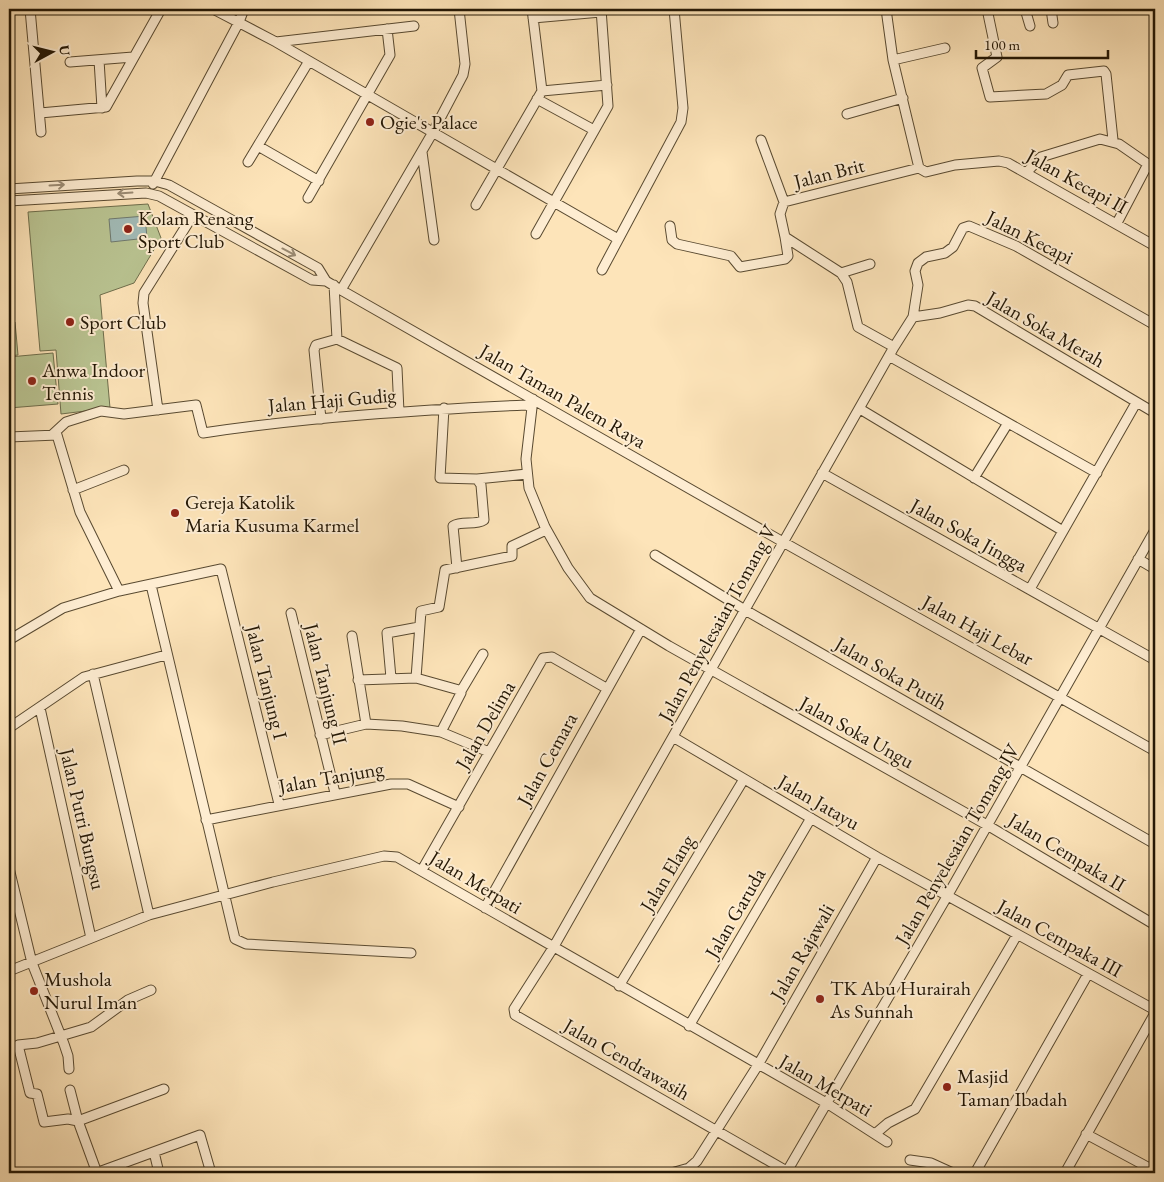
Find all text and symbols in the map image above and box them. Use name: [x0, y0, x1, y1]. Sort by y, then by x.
north arrow: [28, 28, 78, 78]
scale bar: [976, 28, 1109, 60]
text: 100 m: [984, 35, 1021, 54]
text: U: [55, 44, 75, 57]
place label: Ogie's Palace: [380, 109, 478, 135]
marker: Ogie's Palace: [364, 116, 376, 128]
street label: Jalan Kecapi II: [1020, 141, 1132, 220]
street label: Jalan Brit: [789, 152, 868, 195]
one-way arrow: [49, 181, 65, 190]
one-way arrow: [117, 189, 133, 198]
street label: Jalan Kecapi: [980, 203, 1078, 270]
place label: Kolam Renang Sport Club: [138, 205, 254, 254]
marker: Kolam Renang Sport Club: [122, 223, 134, 235]
one-way arrow: [282, 247, 297, 257]
street label: Jalan Soka Merah: [980, 284, 1110, 373]
place label: Sport Club: [80, 309, 166, 335]
marker: Sport Club: [64, 316, 76, 328]
street label: Jalan Taman Palem Raya: [473, 337, 651, 454]
place label: Anwa Indoor Tennis: [41, 357, 146, 406]
marker: Anwa Indoor Tennis: [26, 375, 38, 387]
street label: Jalan Haji Gudig: [265, 381, 397, 419]
place label: Gereja Katolik Maria Kusuma Karmel: [185, 489, 359, 538]
street label: Jalan Soka Jingga: [904, 491, 1032, 578]
marker: Gereja Katolik Maria Kusuma Karmel: [169, 507, 181, 519]
street label: Jalan Penyelesaian Tomang V: [651, 519, 782, 728]
street label: Jalan Haji Lebar: [916, 588, 1039, 671]
street label: Jalan Tanjung II: [298, 619, 354, 747]
street label: Jalan Tanjung I: [240, 620, 294, 742]
street label: Jalan Soka Putih: [828, 629, 952, 716]
street label: Jalan Delima: [448, 676, 521, 776]
street label: Jalan Soka Ungu: [793, 689, 919, 774]
street label: Jalan Cemara: [510, 708, 583, 812]
street label: Jalan Penyelesaian Tomang IV: [888, 738, 1026, 951]
street label: Jalan Putri Bungsu: [54, 744, 112, 893]
street label: Jalan Tanjung: [274, 755, 386, 799]
street label: Jalan Jatayu: [772, 767, 865, 836]
street label: Jalan Cempaka II: [1002, 806, 1131, 897]
street label: Jalan Elang: [633, 829, 700, 918]
street label: Jalan Merpati: [423, 843, 527, 920]
street label: Jalan Garuda: [698, 863, 771, 965]
street label: Jalan Cempaka III: [991, 892, 1127, 983]
street label: Jalan Rajawali: [763, 899, 840, 1007]
place label: Mushola Nurul Iman: [44, 966, 138, 1015]
place label: TK Abu Hurairah As Sunnah: [829, 975, 971, 1024]
marker: Mushola Nurul Iman: [28, 985, 40, 997]
marker: TK Abu Hurairah As Sunnah: [814, 993, 826, 1005]
street label: Jalan Cendrawasih: [557, 1011, 695, 1106]
street label: Jalan Merpati: [773, 1047, 877, 1122]
place label: Masjid Taman Ibadah: [957, 1063, 1067, 1112]
marker: Masjid Taman Ibadah: [941, 1081, 953, 1093]

